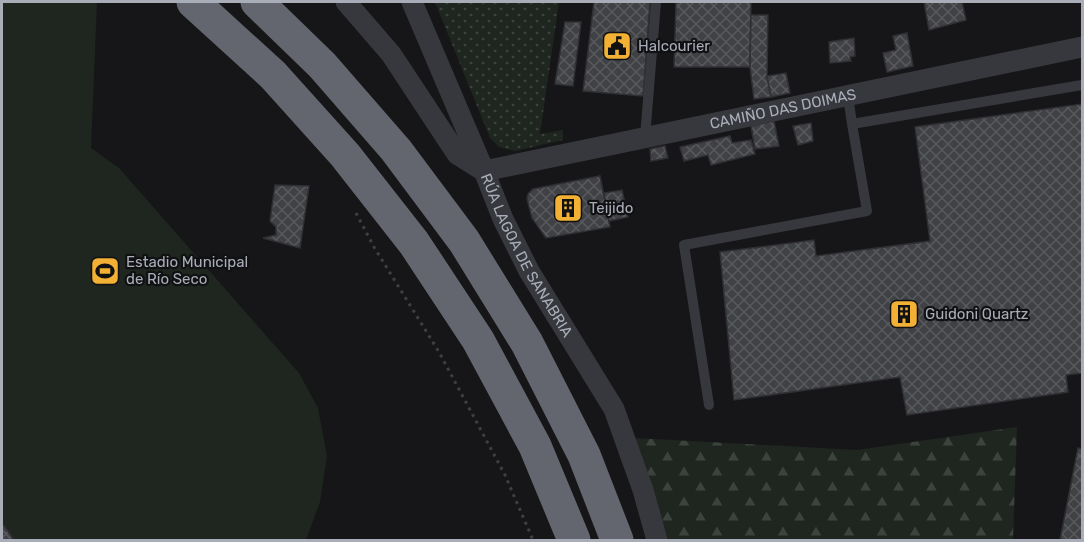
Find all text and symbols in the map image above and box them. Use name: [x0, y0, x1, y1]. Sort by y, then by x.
public building icon: Halcourier: [601, 30, 633, 62]
place label: Halcourier: [638, 37, 710, 55]
street label: CAMIÑO DAS DOIMAS: [708, 85, 858, 133]
street label: RÚA LAGOA DE SANABRIA: [477, 171, 576, 340]
building icon: Teijido: [552, 192, 584, 224]
place label: Teijido: [589, 199, 633, 217]
place label: Estadio Municipal de Río Seco: [126, 253, 248, 288]
sports icon: Estadio Municipal de Río Seco: [89, 255, 121, 287]
building icon: Guidoni Quartz: [888, 298, 920, 330]
place label: Guidoni Quartz: [925, 305, 1029, 323]

